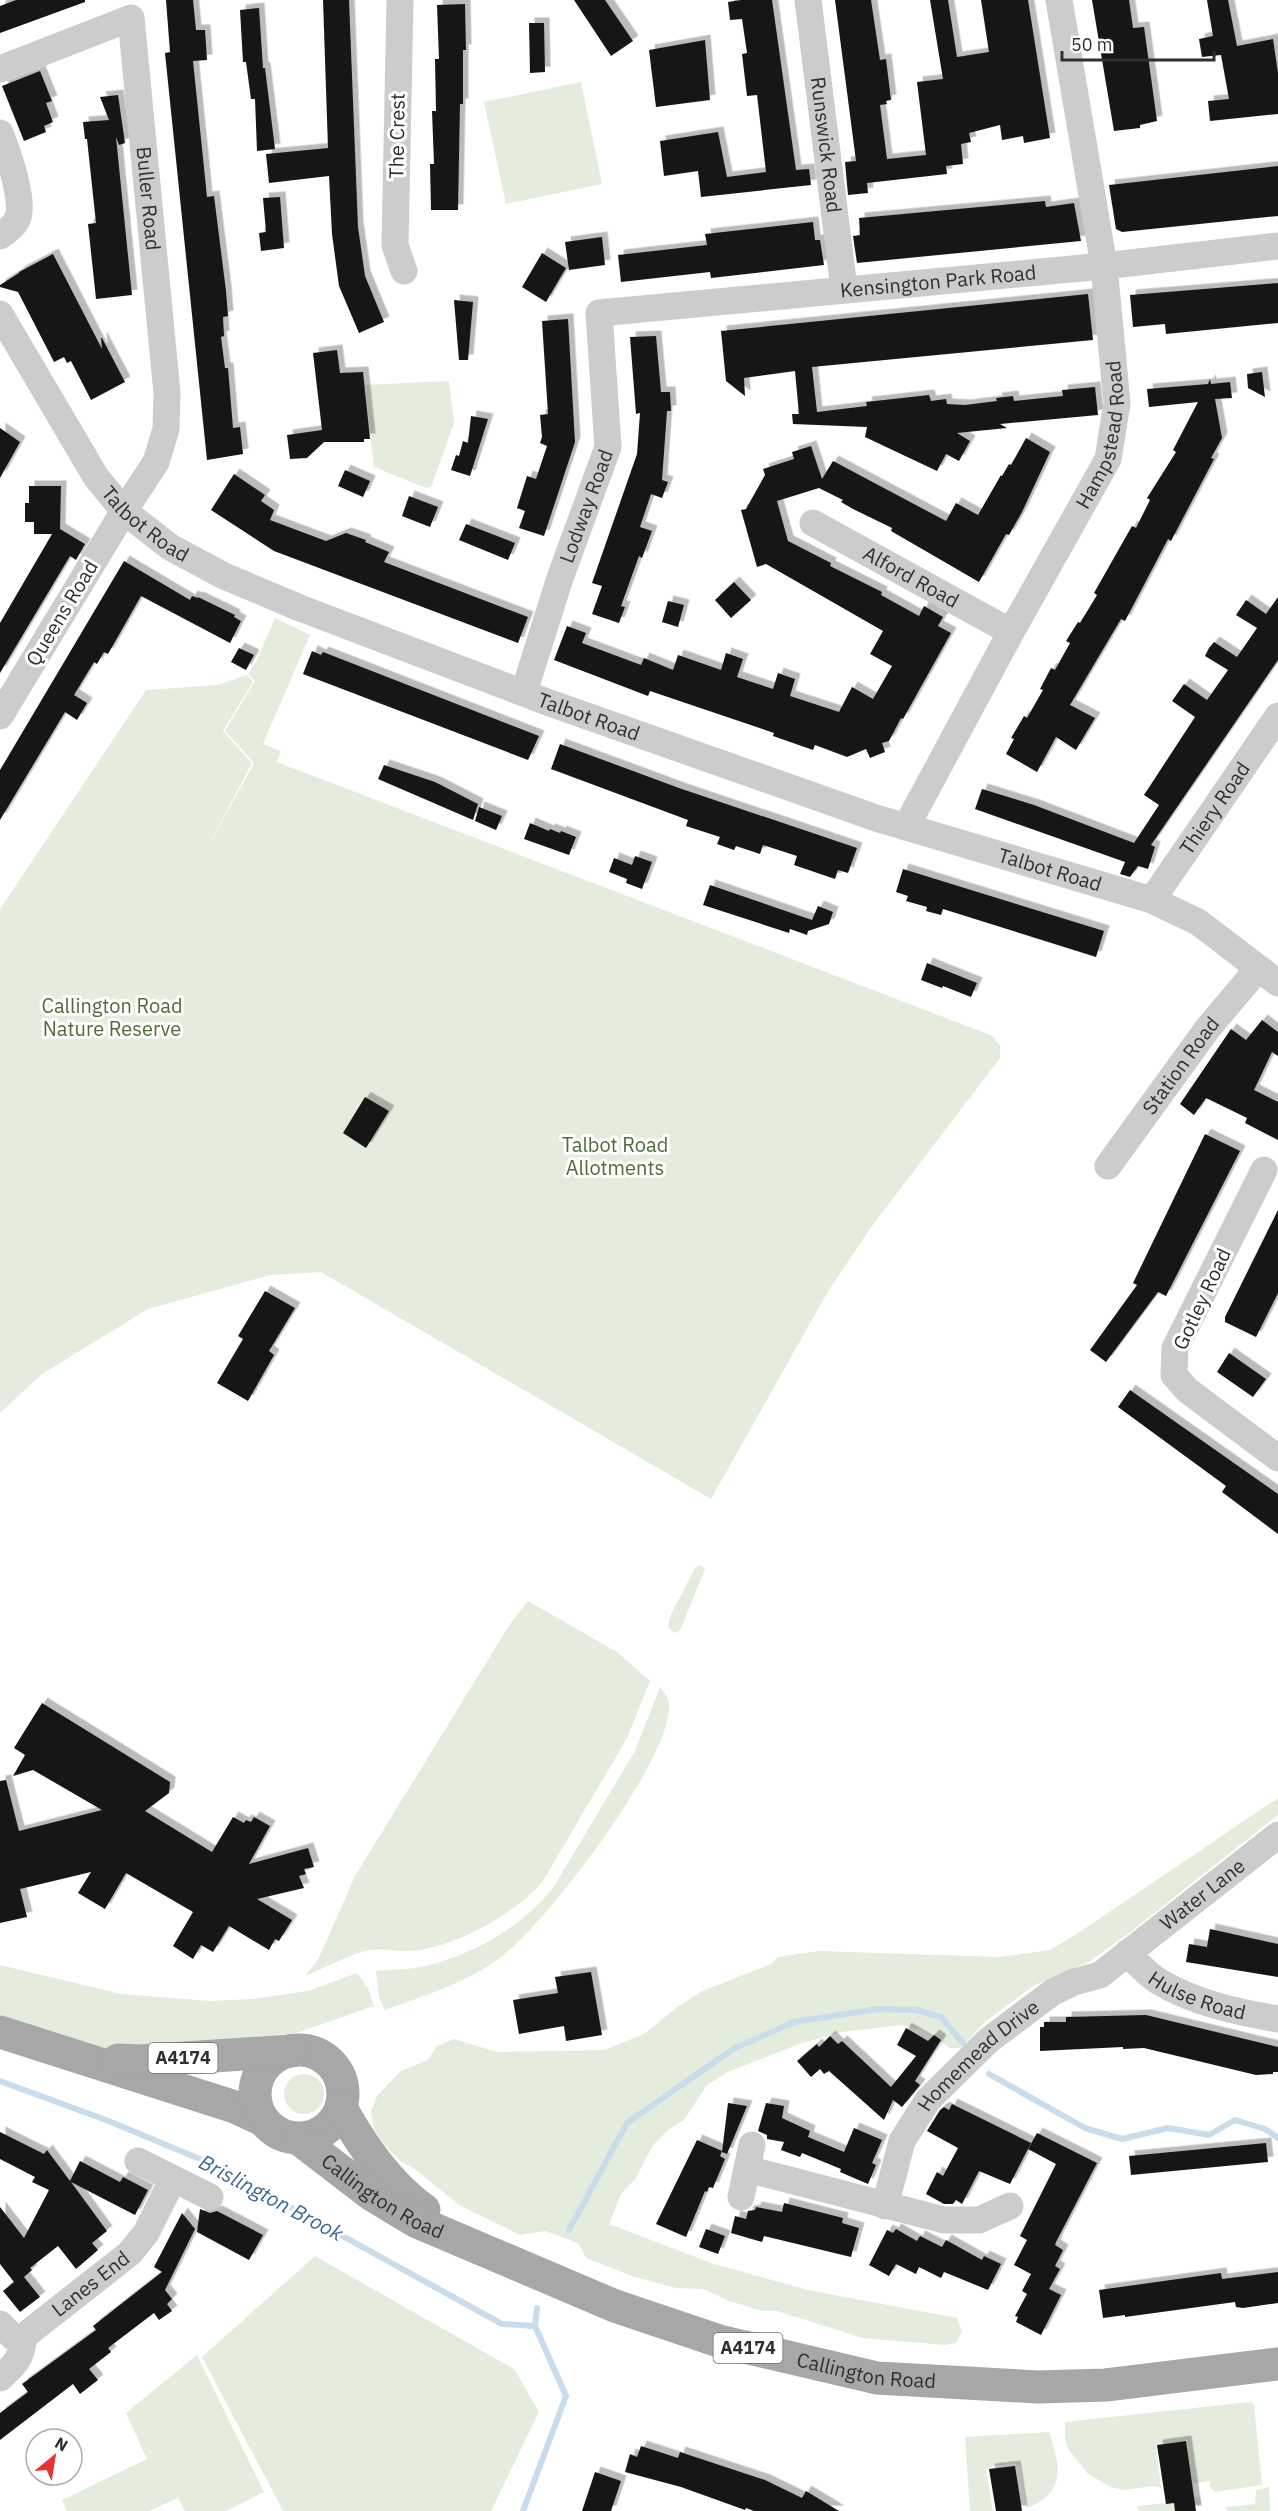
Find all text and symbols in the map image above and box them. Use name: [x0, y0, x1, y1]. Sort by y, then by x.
scale bar: [1062, 24, 1214, 62]
text: 50 m: [1071, 33, 1113, 56]
street label: Runswick Road: [805, 75, 848, 214]
street label: The Crest: [382, 93, 411, 179]
street label: Buller Road: [130, 145, 167, 252]
street label: Kensington Park Road: [839, 258, 1037, 303]
street label: Hampstead Road: [1069, 359, 1130, 513]
street label: Lodway Road: [553, 445, 619, 567]
street label: Talbot Road: [96, 480, 194, 568]
street label: Alford Road: [859, 539, 964, 614]
street label: Queens Road: [19, 555, 104, 671]
street label: Talbot Road: [534, 686, 644, 747]
street label: Thiery Road: [1173, 756, 1256, 860]
street label: Talbot Road: [995, 841, 1105, 897]
park label: Callington Road Nature Reserve: [42, 992, 183, 1042]
street label: Station Road: [1136, 1011, 1225, 1120]
park label: Talbot Road Allotments: [562, 1131, 668, 1181]
street label: Gotley Road: [1166, 1244, 1237, 1354]
street label: Water Lane: [1154, 1852, 1250, 1936]
street label: Hulse Road: [1143, 1964, 1248, 2026]
street label: Homemead Drive: [911, 1993, 1044, 2116]
road number: A4174: [148, 2043, 218, 2073]
water label: Brislington Brook: [194, 2147, 349, 2247]
street label: Callington Road: [316, 2147, 448, 2245]
street label: Lanes End: [46, 2244, 135, 2323]
road number: A4174: [714, 2333, 783, 2363]
street label: Callington Road: [794, 2346, 937, 2394]
north arrow: [24, 2427, 84, 2487]
text: N: [51, 2432, 72, 2456]

